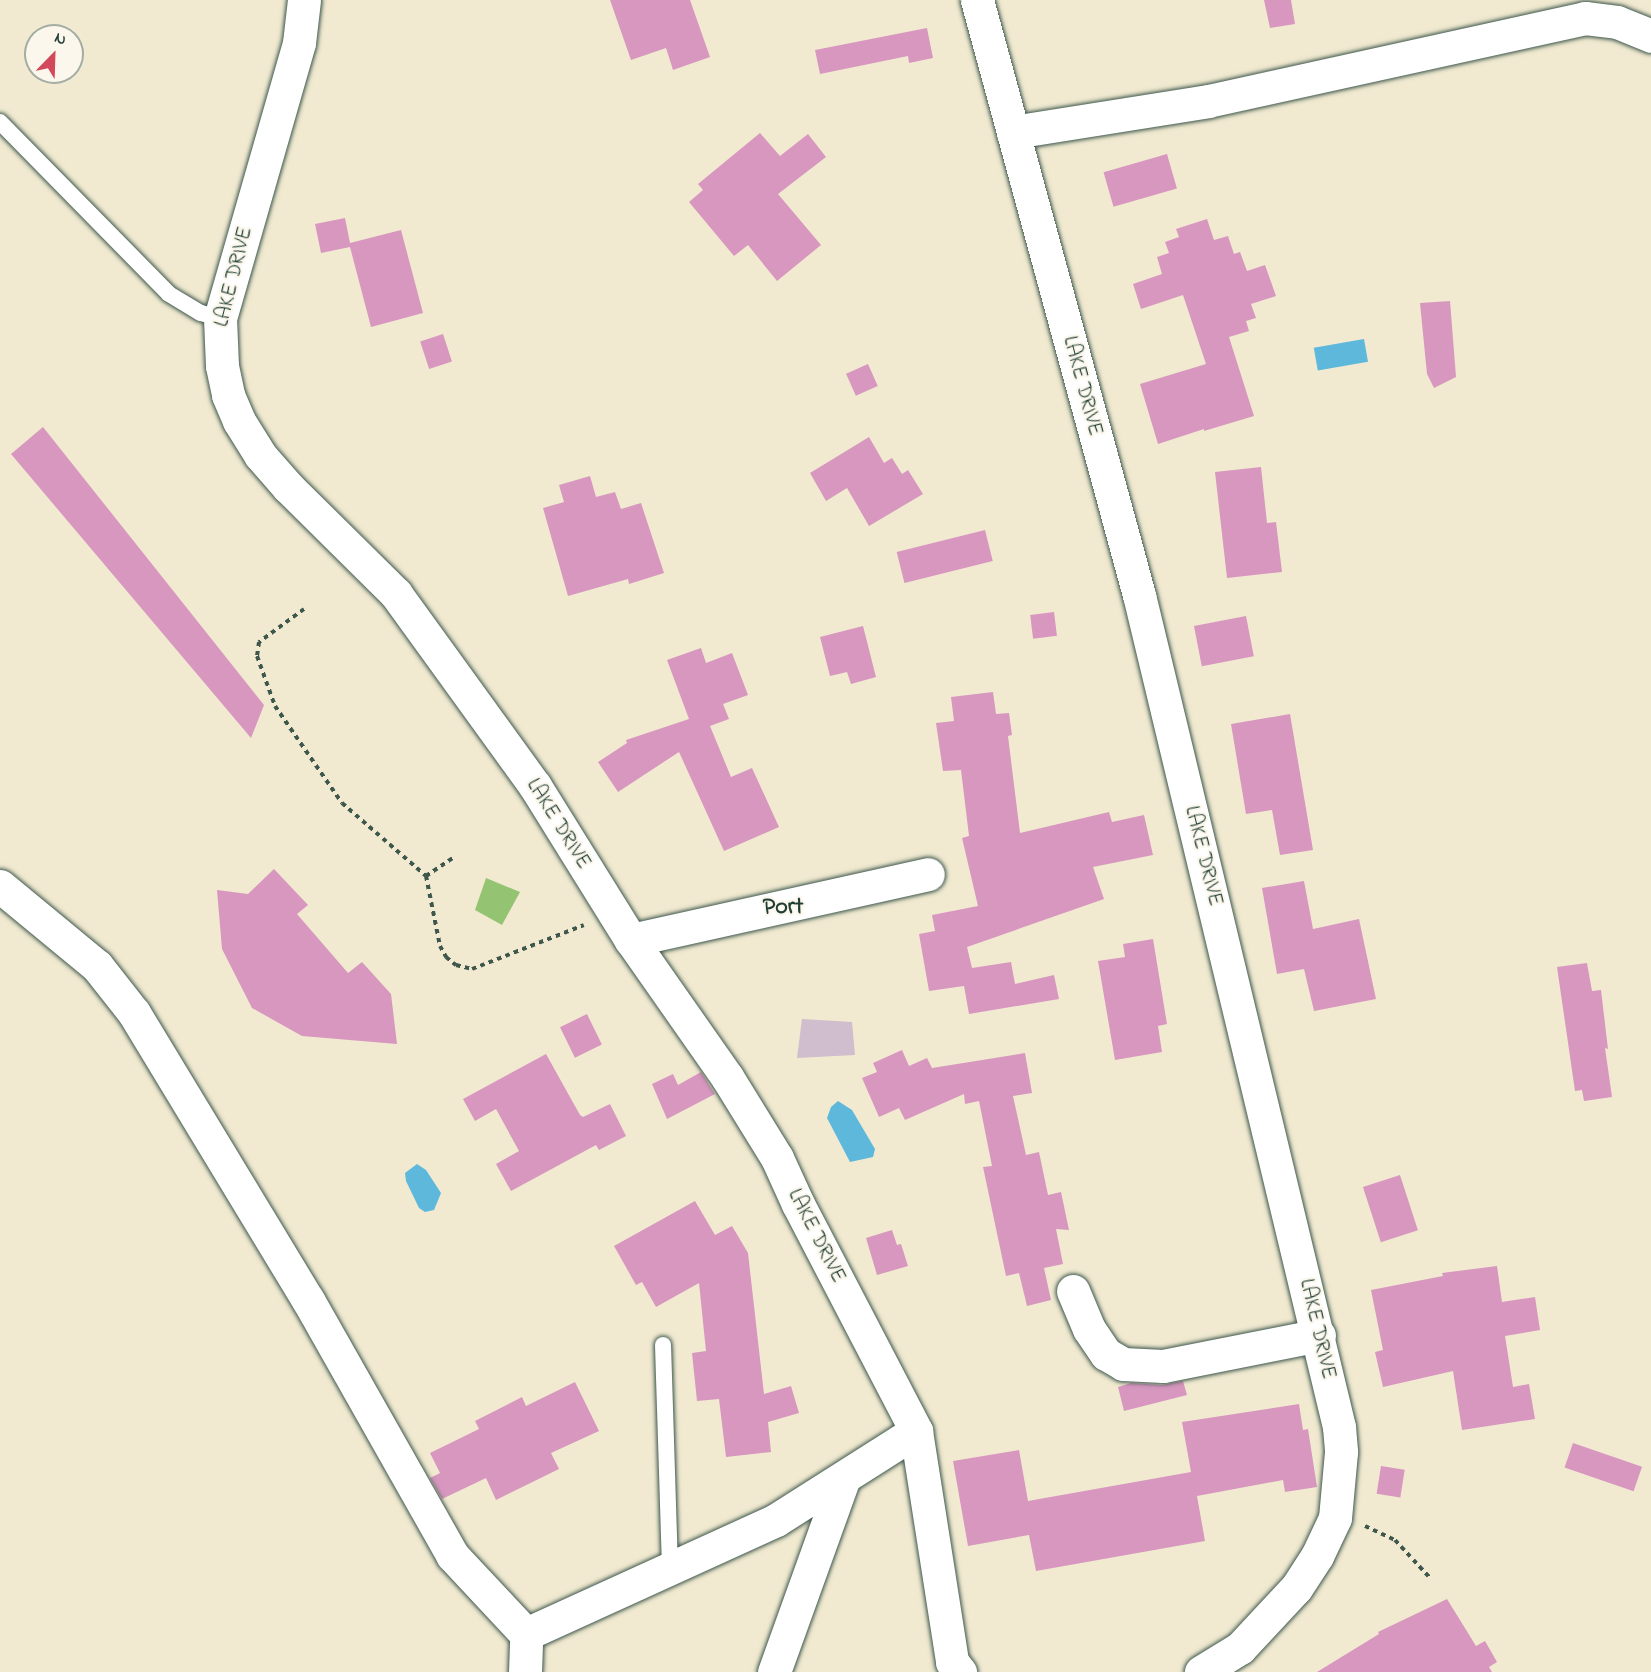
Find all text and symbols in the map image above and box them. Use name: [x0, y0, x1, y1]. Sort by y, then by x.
north arrow: [24, 24, 84, 84]
text: N: [51, 26, 70, 52]
street label: LAKE DRIVE: [209, 224, 259, 330]
street label: LAKE DRIVE: [1057, 333, 1107, 439]
street label: LAKE DRIVE: [520, 774, 596, 874]
street label: LAKE DRIVE: [1178, 803, 1228, 909]
district label: Port: [763, 894, 803, 922]
street label: LAKE DRIVE: [782, 1185, 850, 1287]
street label: LAKE DRIVE: [1293, 1276, 1341, 1382]

